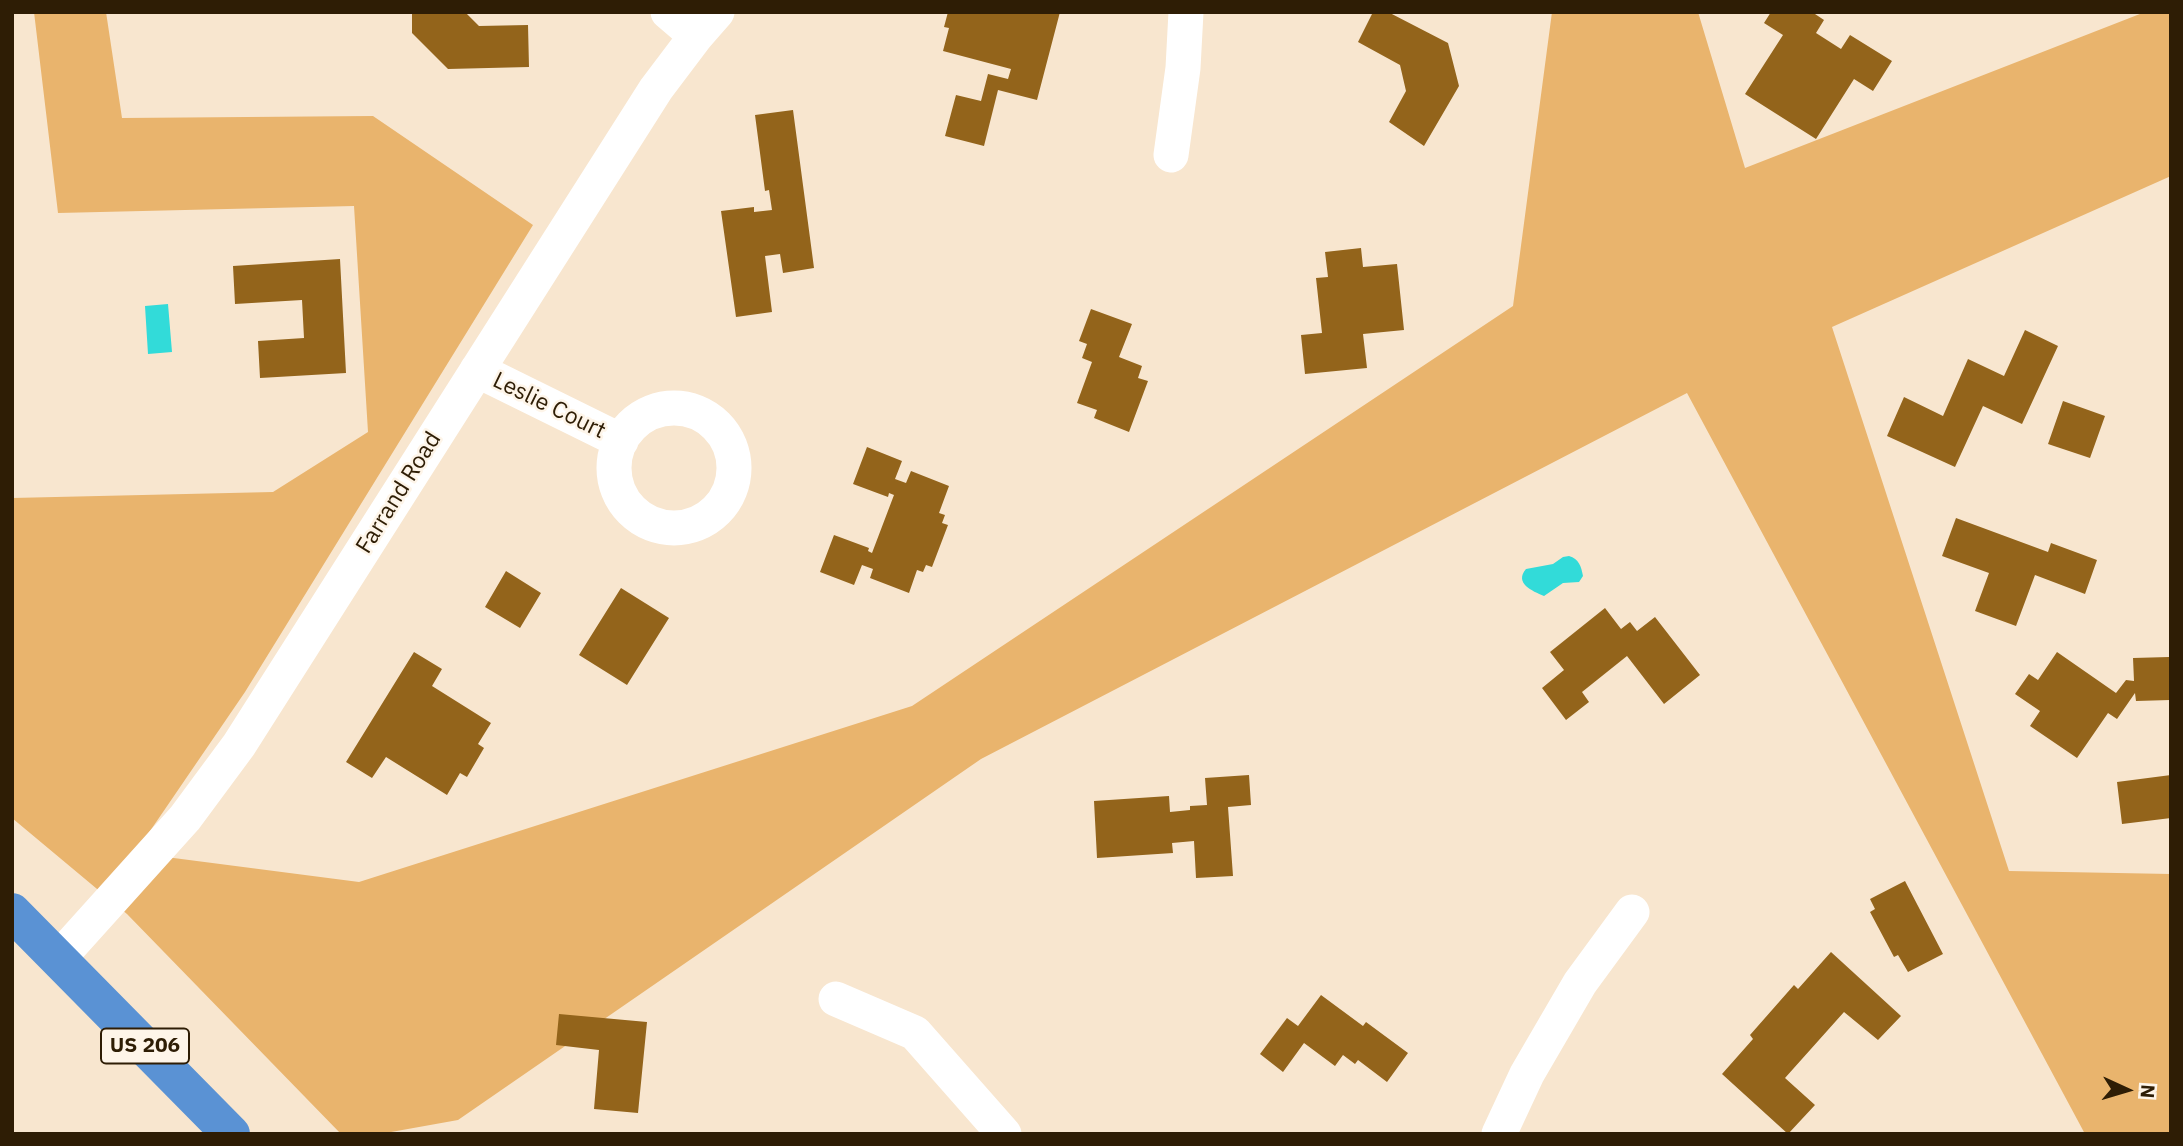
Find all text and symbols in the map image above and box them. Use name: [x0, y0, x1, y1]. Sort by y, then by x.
street label: Leslie Court: [488, 367, 610, 445]
street label: Farrand Road: [351, 427, 447, 559]
road number: US 206: [101, 1028, 189, 1064]
north arrow: [2092, 1055, 2162, 1125]
text: N: [2135, 1084, 2160, 1099]

